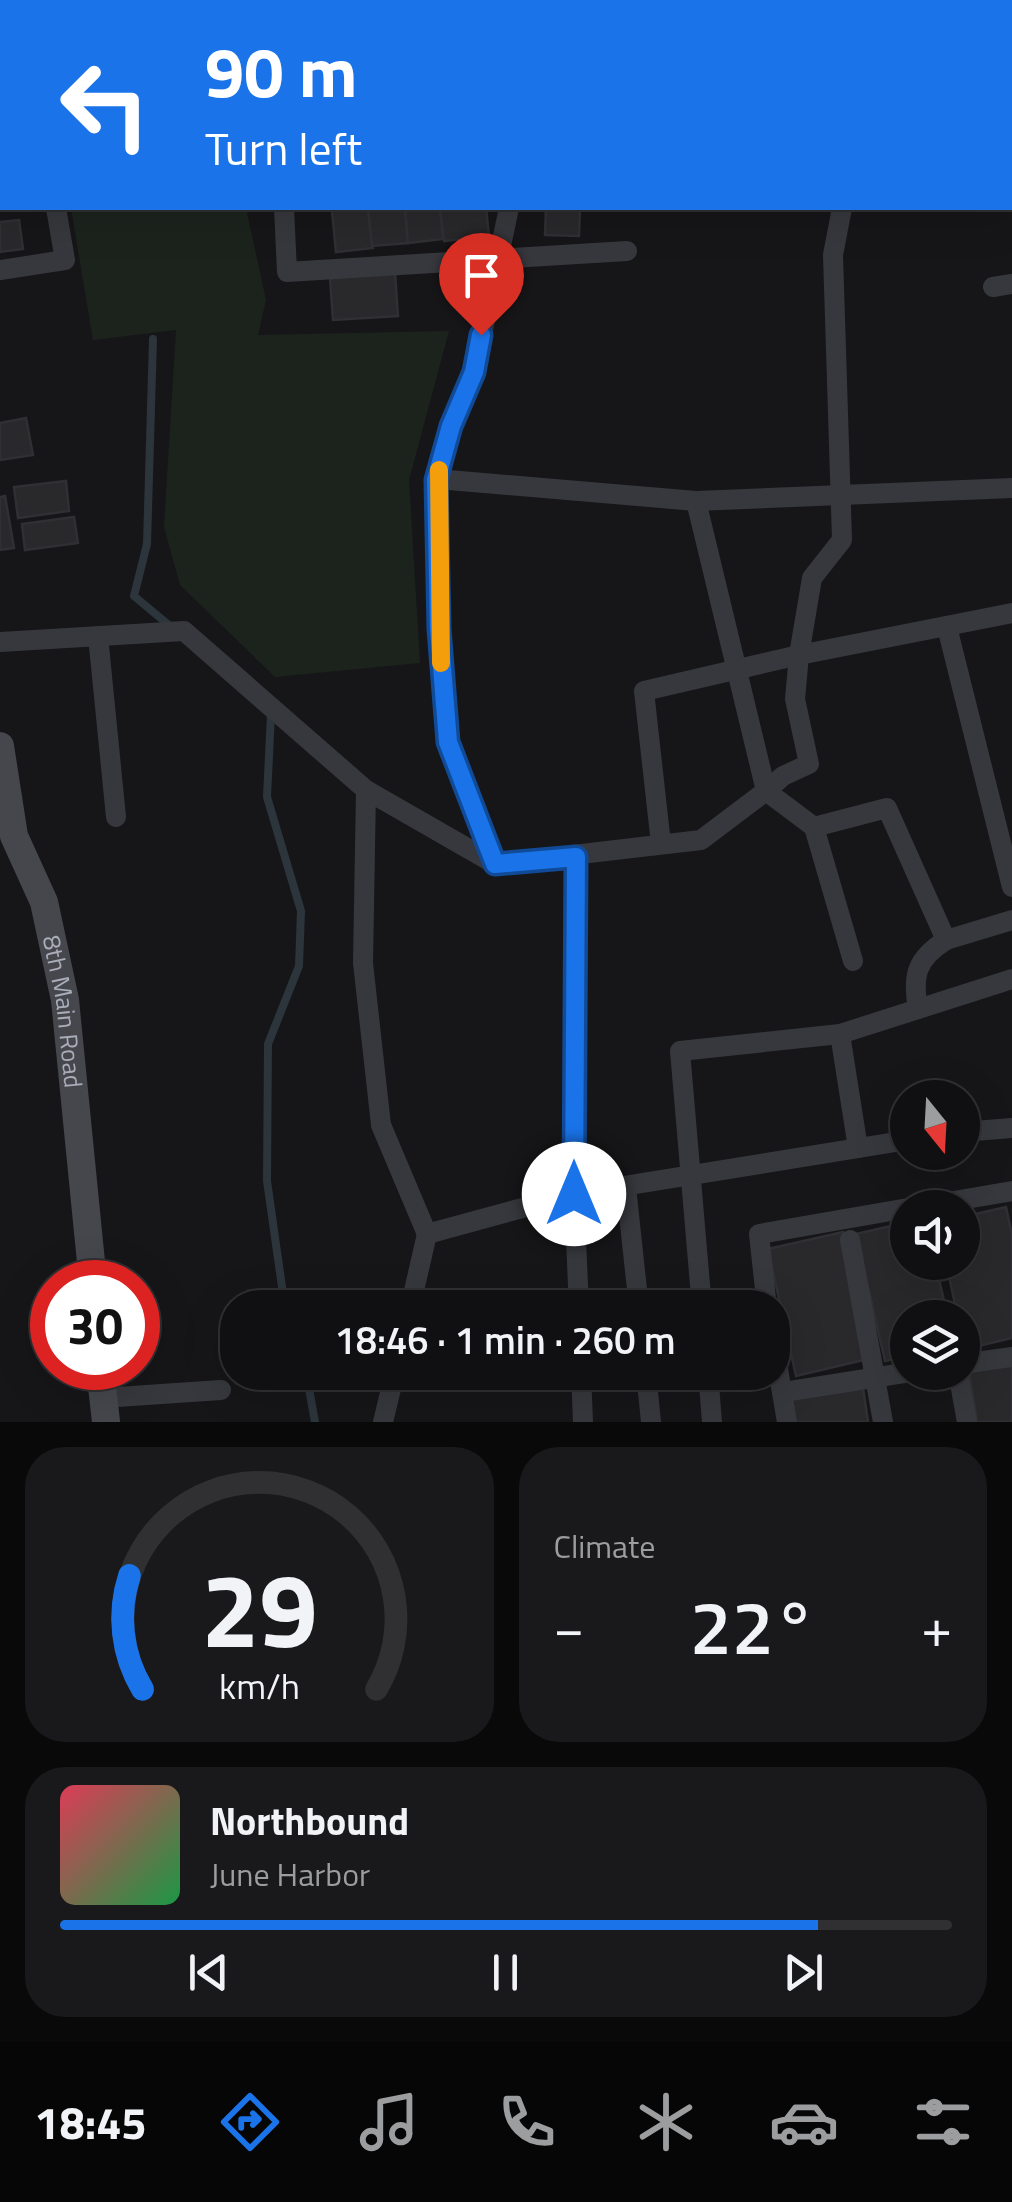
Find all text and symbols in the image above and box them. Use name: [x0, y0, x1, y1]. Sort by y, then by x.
text: 90 m: [205, 18, 358, 124]
icon: left: [40, 40, 170, 170]
text: Turn left: [205, 114, 362, 182]
pin: [439, 233, 524, 336]
icon: arrive: [454, 248, 509, 303]
street label: 8th Main Road: [33, 932, 93, 1090]
north arrow: [890, 1080, 980, 1170]
map controls: [890, 1080, 980, 1390]
position arrow: [522, 1142, 626, 1246]
button: sound: [890, 1190, 980, 1280]
speed limit sign: 30: [30, 1260, 160, 1390]
button: layers: [890, 1300, 980, 1390]
text: 18:46 · 1 min · 260 m: [334, 1311, 676, 1369]
text: Climate: [554, 1522, 655, 1570]
text: 29: [201, 1529, 317, 1687]
text: 22°: [690, 1569, 816, 1683]
text: −: [554, 1585, 584, 1668]
text: +: [921, 1585, 952, 1668]
text: km/h: [219, 1658, 300, 1713]
text: Northbound: [210, 1792, 409, 1850]
text: June Harbor: [210, 1850, 370, 1898]
icon: previous: [181, 1945, 236, 2000]
icon: pause: [478, 1945, 533, 2000]
icon: next: [776, 1945, 831, 2000]
icon: directions: [215, 2087, 285, 2157]
icon: music: [354, 2087, 424, 2157]
icon: phone: [492, 2087, 562, 2157]
icon: climate: [631, 2087, 701, 2157]
icon: car: [769, 2087, 839, 2157]
icon: filters: [908, 2087, 978, 2157]
text: 18:45: [34, 2088, 147, 2156]

